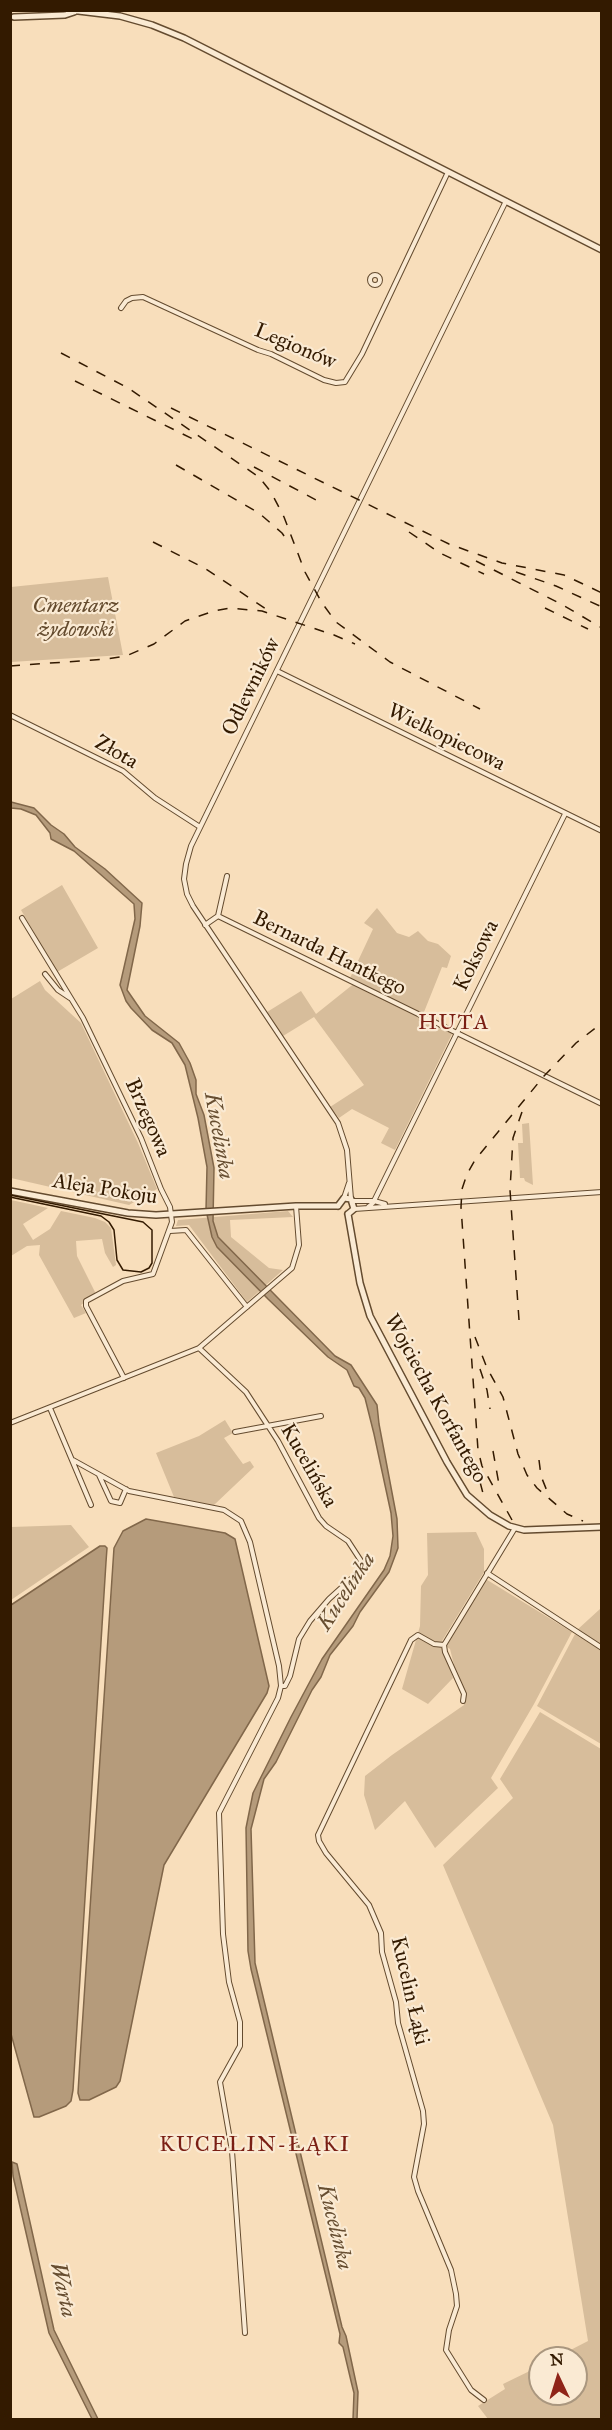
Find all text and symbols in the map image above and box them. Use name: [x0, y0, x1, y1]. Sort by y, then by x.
street label: Legionów: [250, 319, 340, 375]
park label: Cmentarz żydowski: [33, 594, 119, 644]
street label: Odlewników: [218, 634, 286, 740]
street label: Wielkopiecowa: [383, 699, 509, 777]
street label: Złota: [90, 731, 142, 775]
street label: Bernarda Hantkego: [248, 906, 410, 1002]
street label: Koksowa: [449, 916, 505, 996]
district label: HUTA: [418, 1011, 490, 1037]
street label: Brzegowa: [119, 1075, 175, 1161]
water label: Kucelinka: [197, 1091, 239, 1181]
street label: Aleja Pokoju: [51, 1169, 159, 1211]
street label: Wojciecha Korfantego: [378, 1310, 492, 1488]
street label: Kucelińska: [274, 1420, 342, 1512]
water label: Kucelinka: [312, 1548, 382, 1636]
street label: Kucelin Łąki: [384, 1934, 434, 2048]
district label: KUCELIN-ŁĄKI: [159, 2133, 351, 2159]
water label: Kucelinka: [311, 2181, 357, 2273]
water label: Warta: [43, 2260, 81, 2320]
north arrow: [528, 2346, 588, 2406]
text: N: [549, 2350, 564, 2369]

